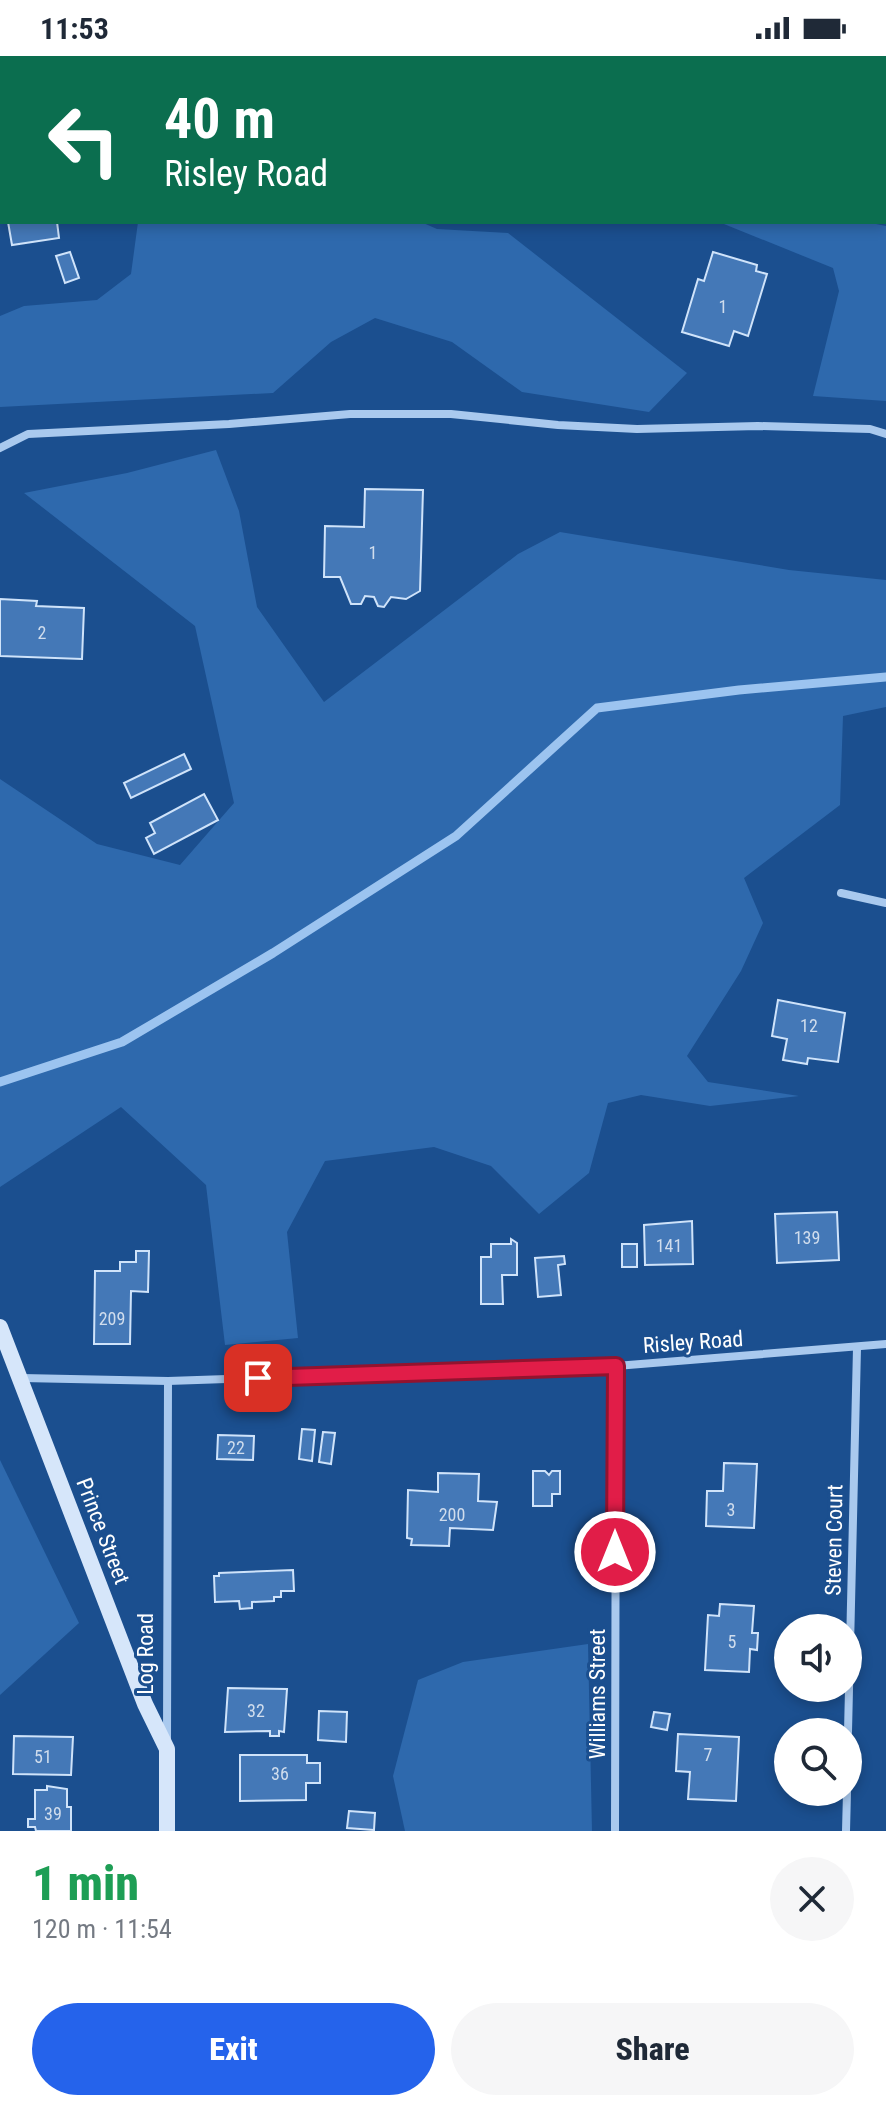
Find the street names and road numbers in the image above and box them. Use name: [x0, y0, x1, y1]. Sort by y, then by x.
street label: Risley Road: [642, 1326, 744, 1358]
street label: Prince Street: [71, 1474, 135, 1588]
street label: Steven Court: [821, 1484, 847, 1596]
street label: Log Road: [133, 1613, 158, 1695]
street label: Williams Street: [585, 1629, 610, 1759]

